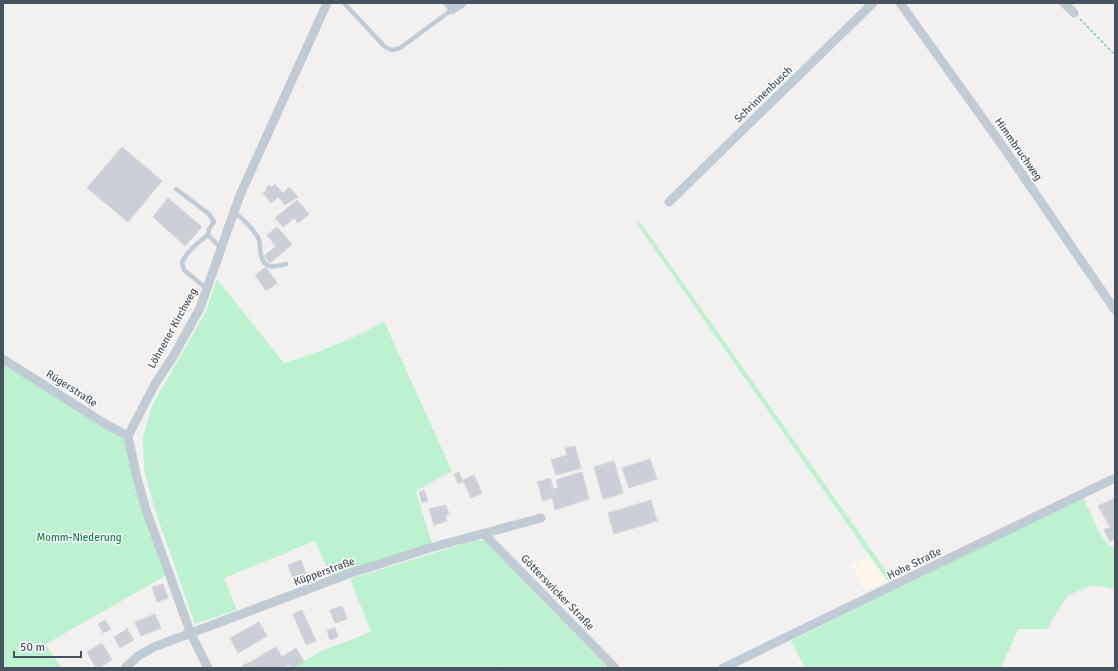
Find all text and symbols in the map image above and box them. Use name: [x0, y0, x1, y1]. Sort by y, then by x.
street label: Schrinnenbusch: [732, 63, 795, 125]
street label: Himmbruchweg: [992, 115, 1045, 183]
street label: Löhnener Kirchweg: [145, 286, 200, 371]
street label: Rügerstraße: [44, 367, 100, 410]
park label: Momm-Niederung: [36, 531, 122, 544]
street label: Hohe Straße: [885, 545, 944, 582]
street label: Götterswicker Straße: [518, 552, 597, 633]
street label: Küpperstraße: [292, 554, 357, 589]
scale bar: [14, 633, 81, 659]
text: 50 m: [20, 640, 45, 655]

